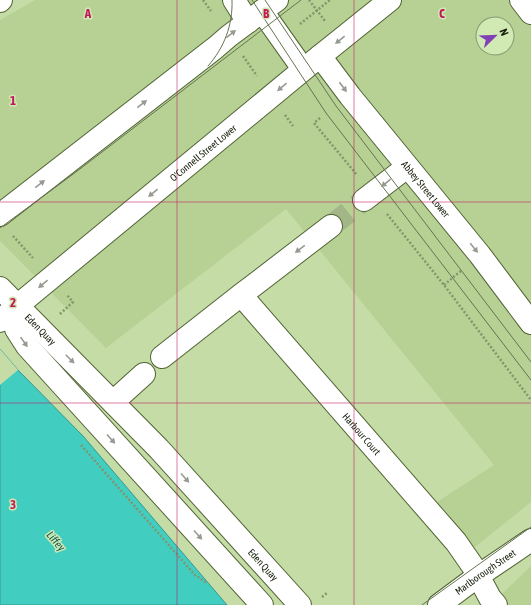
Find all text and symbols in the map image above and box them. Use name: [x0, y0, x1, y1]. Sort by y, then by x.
text: A: [84, 6, 92, 21]
text: B: [263, 6, 270, 21]
text: C: [439, 6, 445, 21]
north arrow: [475, 16, 515, 56]
text: N: [497, 27, 511, 37]
one-way arrow: [226, 30, 237, 39]
one-way arrow: [334, 35, 345, 44]
one-way arrow: [278, 82, 287, 91]
one-way arrow: [339, 82, 347, 92]
text: 1: [10, 93, 16, 108]
one-way arrow: [137, 100, 148, 109]
street label: O'Connell Street Lower: [168, 122, 239, 184]
street label: Abbey Street Lower: [399, 159, 453, 220]
one-way arrow: [380, 179, 391, 188]
one-way arrow: [34, 180, 45, 189]
one-way arrow: [148, 189, 159, 198]
one-way arrow: [470, 243, 479, 254]
one-way arrow: [294, 245, 305, 254]
one-way arrow: [38, 279, 48, 288]
text: 2: [10, 295, 16, 310]
street label: Eden Quay: [23, 312, 58, 347]
one-way arrow: [20, 337, 28, 347]
one-way arrow: [65, 354, 75, 364]
street label: Harbour Court: [340, 411, 383, 457]
one-way arrow: [106, 434, 116, 444]
one-way arrow: [180, 473, 190, 483]
text: 3: [10, 497, 16, 512]
water label: Liffey: [44, 529, 68, 554]
one-way arrow: [194, 530, 203, 540]
street label: Eden Quay: [246, 547, 280, 583]
street label: Marlborough Street: [453, 547, 518, 597]

